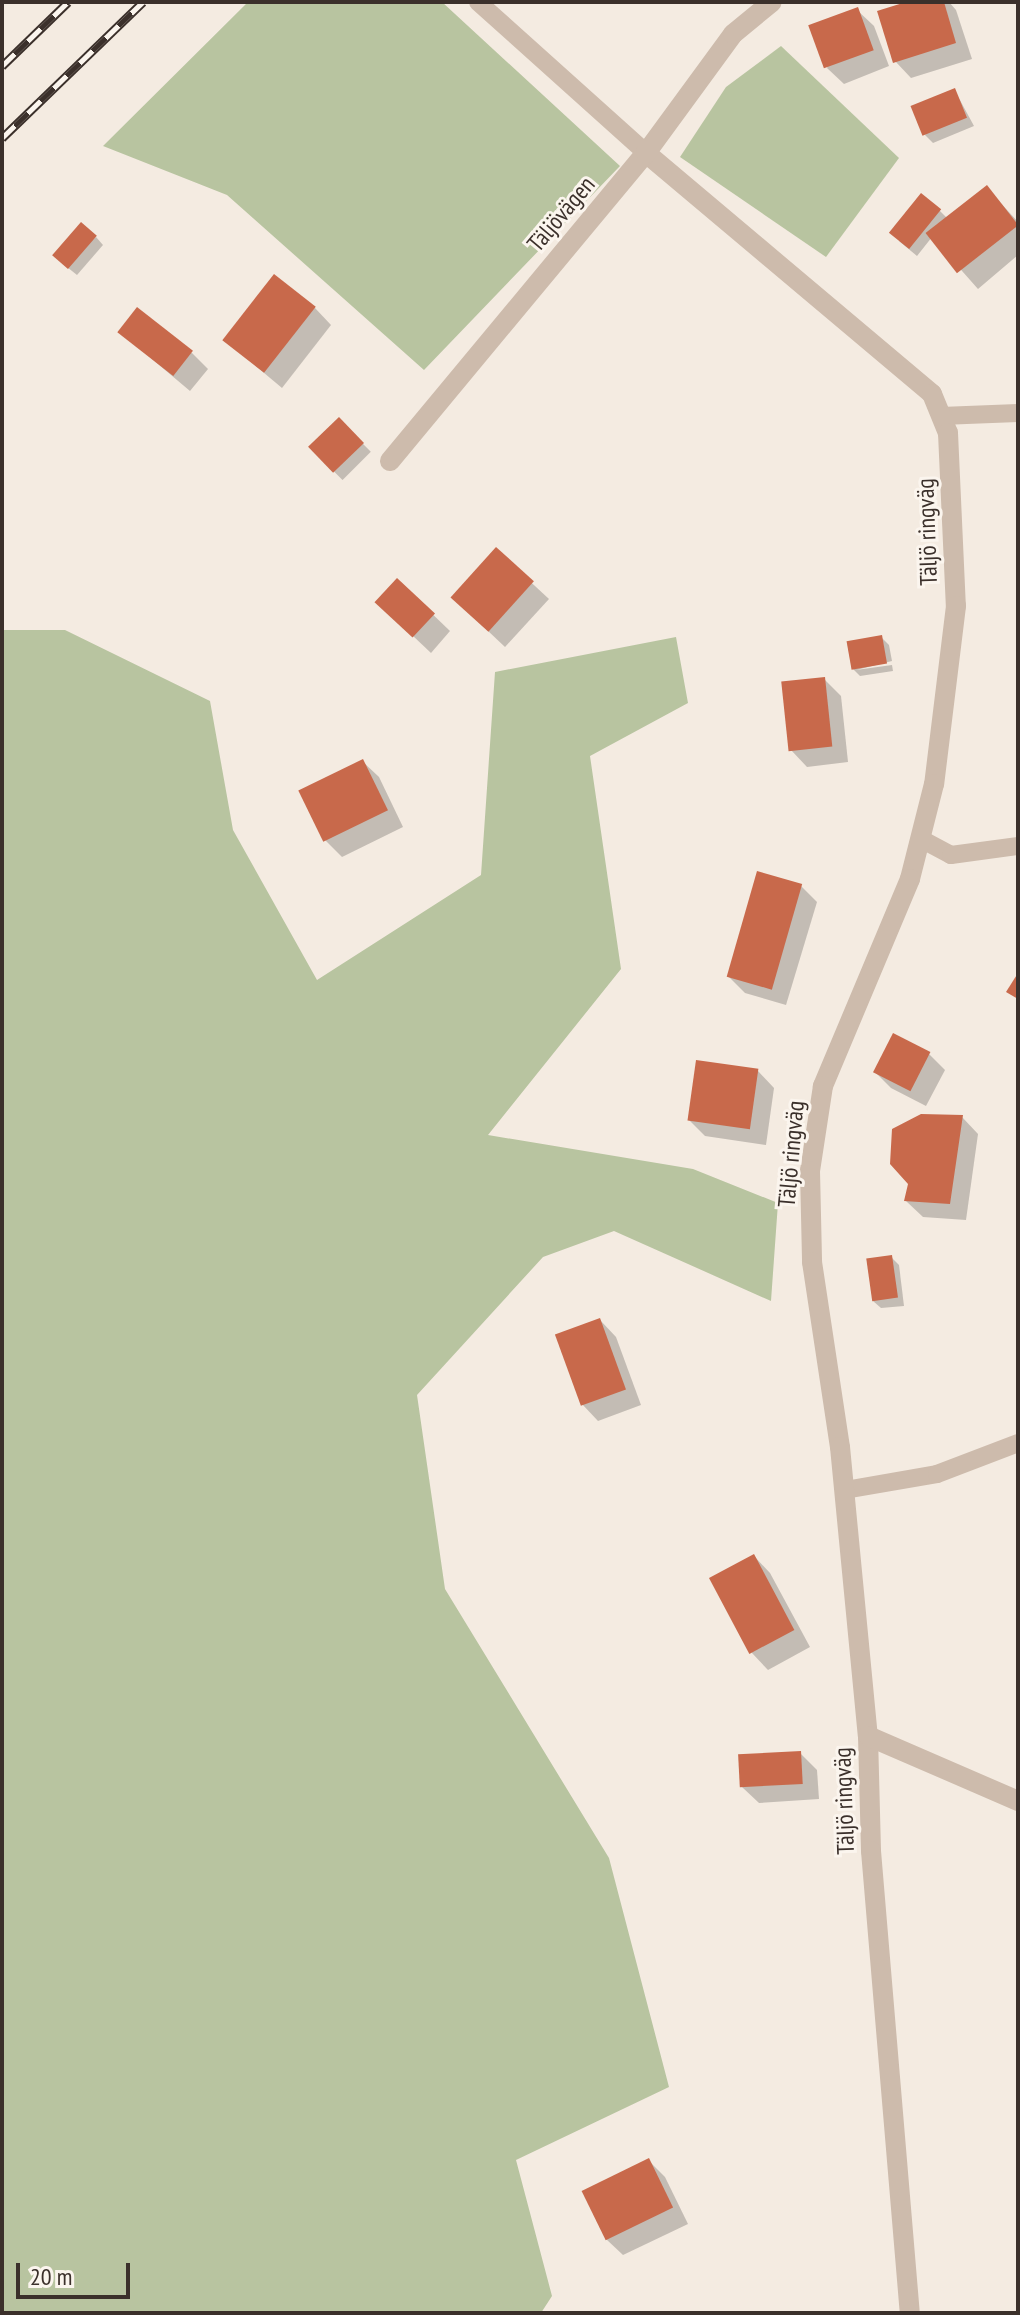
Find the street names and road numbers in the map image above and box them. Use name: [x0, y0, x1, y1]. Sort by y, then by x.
street label: Täljövägen: [521, 170, 601, 258]
street label: Täljö ringväg: [911, 478, 943, 586]
street label: Täljö ringväg: [772, 1099, 810, 1209]
street label: Täljö ringväg: [828, 1747, 860, 1855]

